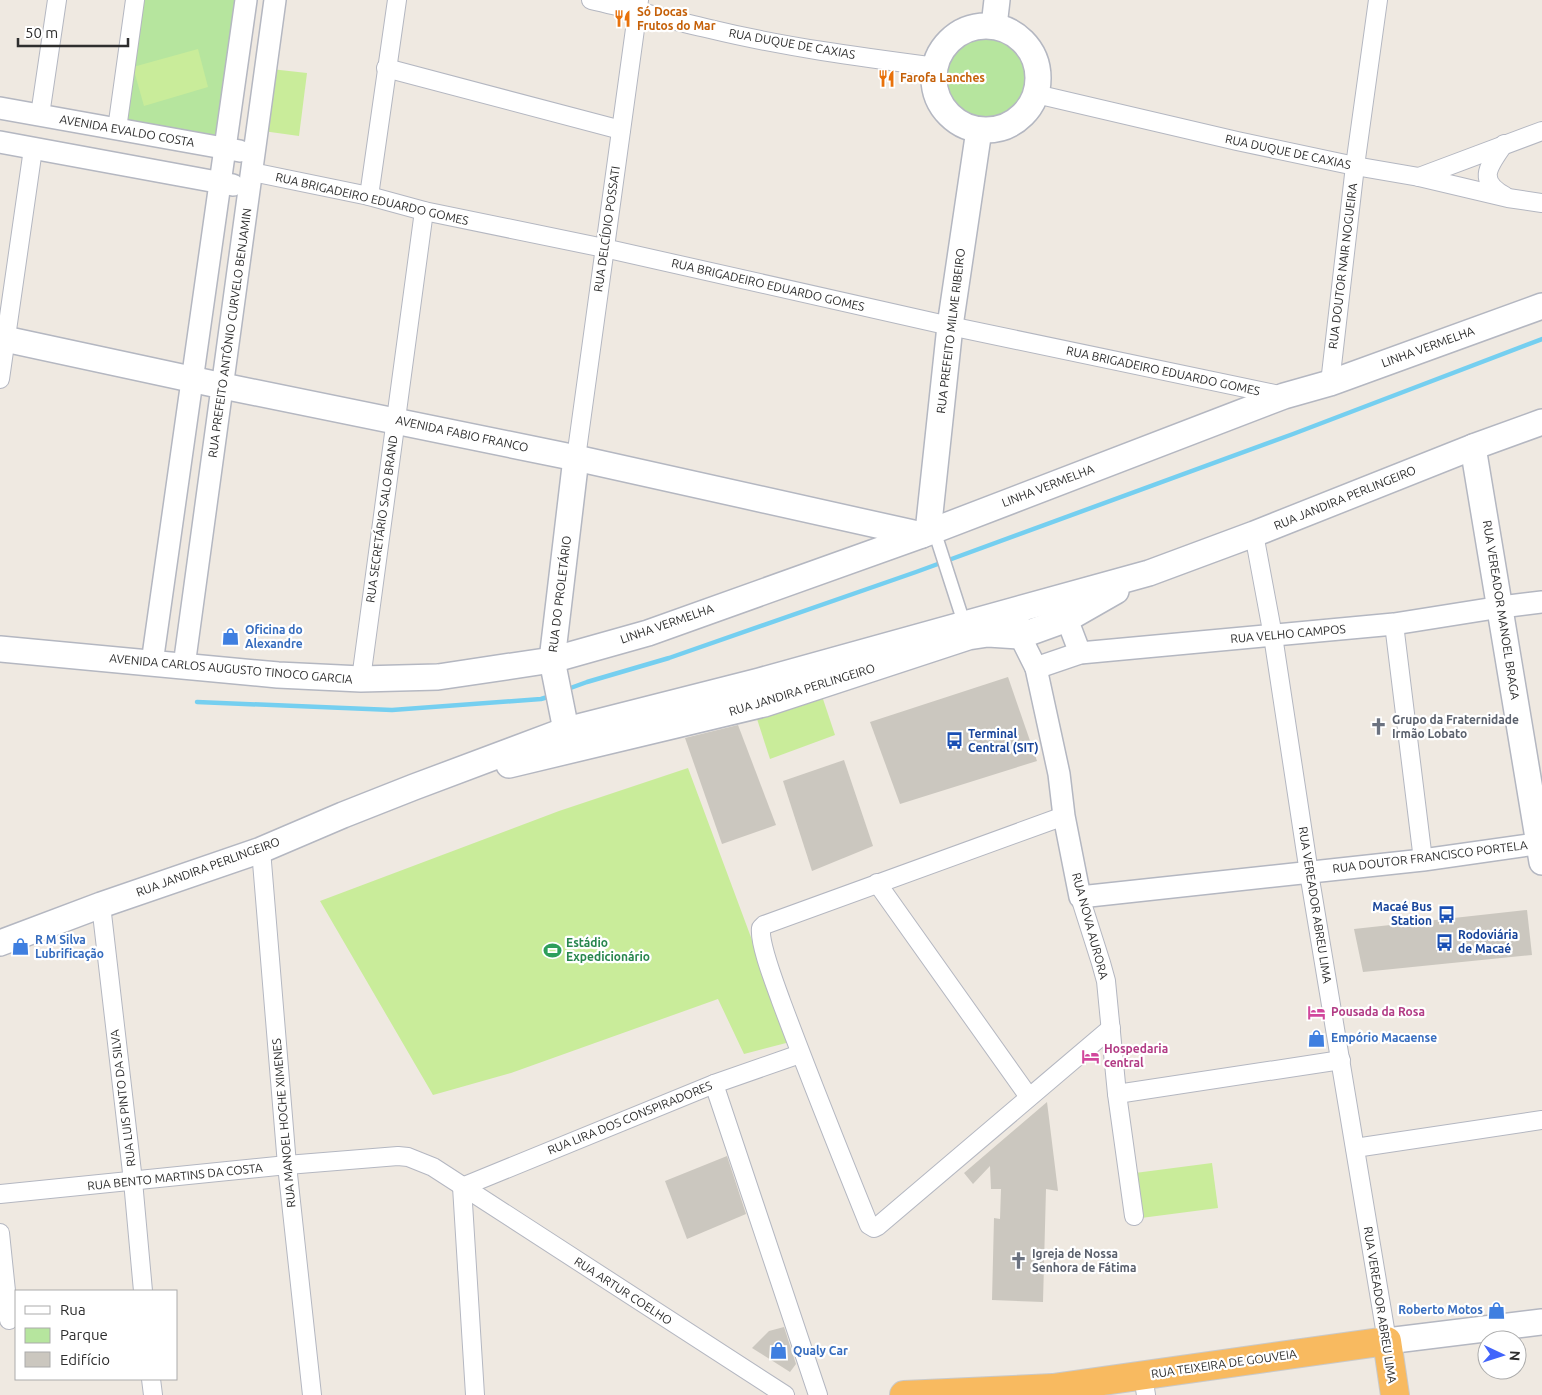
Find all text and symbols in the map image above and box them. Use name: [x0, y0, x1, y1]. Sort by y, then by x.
place label: Só Docas Frutos do Mar: [637, 5, 716, 32]
restaurant icon: Só Docas Frutos do Mar: [613, 9, 633, 29]
scale bar: [18, 15, 128, 47]
text: 50 m: [25, 24, 58, 41]
street label: RUA DUQUE DE CAXIAS: [728, 26, 856, 61]
restaurant icon: Farofa Lanches: [876, 68, 896, 88]
place label: Farofa Lanches: [900, 71, 985, 84]
street label: AVENIDA EVALDO COSTA: [59, 112, 196, 149]
street label: RUA DUQUE DE CAXIAS: [1224, 132, 1352, 171]
street label: RUA DELCÍDIO POSSATI: [591, 165, 622, 293]
street label: RUA BRIGADEIRO EDUARDO GOMES: [274, 170, 470, 227]
street label: RUA DOUTOR NAIR NOGUEIRA: [1326, 182, 1359, 350]
street label: RUA PREFEITO ANTÔNIO CURVELO BENJAMIN: [206, 207, 253, 459]
street label: RUA PREFEITO MILME RIBEIRO: [934, 248, 967, 414]
street label: RUA BRIGADEIRO EDUARDO GOMES: [670, 256, 866, 313]
street label: LINHA VERMELHA: [1380, 324, 1476, 369]
street label: RUA BRIGADEIRO EDUARDO GOMES: [1065, 344, 1261, 397]
street label: AVENIDA FABIO FRANCO: [394, 413, 530, 454]
street label: RUA SECRETÁRIO SALO BRAND: [363, 434, 400, 604]
street label: LINHA VERMELHA: [1000, 462, 1096, 509]
street label: RUA JANDIRA PERLINGEIRO: [1272, 463, 1418, 532]
street label: RUA VEREADOR MANOEL BRAGA: [1481, 519, 1522, 701]
street label: RUA DO PROLETÁRIO: [546, 535, 573, 653]
street label: LINHA VERMELHA: [618, 601, 715, 646]
street label: RUA VELHO CAMPOS: [1230, 622, 1346, 645]
place label: Oficina do Alexandre: [245, 623, 303, 650]
shop icon: Oficina do Alexandre: [221, 627, 241, 647]
street label: AVENIDA CARLOS AUGUSTO TINOCO GARCIA: [109, 651, 353, 686]
street label: RUA JANDIRA PERLINGEIRO: [727, 661, 876, 718]
place label: Grupo da Fraternidade Irmão Lobato: [1392, 713, 1519, 740]
church icon: Grupo da Fraternidade Irmão Lobato: [1368, 717, 1388, 737]
place label: Terminal Central (SIT): [968, 727, 1039, 755]
bus stop icon: Terminal Central (SIT): [944, 731, 964, 751]
street label: RUA VEREADOR ABREU LIMA: [1297, 826, 1334, 984]
street label: RUA JANDIRA PERLINGEIRO: [134, 834, 281, 899]
street label: RUA DOUTOR FRANCISCO PORTELA: [1332, 838, 1528, 875]
street label: RUA NOVA AURORA: [1070, 871, 1111, 981]
place label: Macaé Bus Station: [1372, 900, 1432, 927]
bus stop icon: Macaé Bus Station: [1436, 904, 1456, 924]
place label: Rodoviária de Macaé: [1458, 928, 1518, 955]
bus stop icon: Rodoviária de Macaé: [1434, 932, 1454, 952]
place label: R M Silva Lubrificação: [35, 933, 104, 962]
place label: Estádio Expedicionário: [566, 936, 650, 963]
shop icon: R M Silva Lubrificação: [11, 937, 31, 957]
sports icon: Estádio Expedicionário: [542, 940, 562, 960]
hotel icon: Pousada da Rosa: [1307, 1002, 1327, 1022]
place label: Pousada da Rosa: [1331, 1005, 1425, 1018]
shop icon: Empório Macaense: [1307, 1028, 1327, 1048]
street label: RUA LUIS PINTO DA SILVA: [108, 1029, 137, 1167]
place label: Empório Macaense: [1331, 1031, 1437, 1044]
street label: RUA MANOEL HOCHE XIMENES: [270, 1038, 297, 1208]
place label: Hospedaria central: [1104, 1042, 1168, 1069]
hotel icon: Hospedaria central: [1080, 1046, 1100, 1066]
street label: RUA LIRA DOS CONSPIRADORES: [546, 1079, 714, 1157]
street label: RUA BENTO MARTINS DA COSTA: [87, 1161, 263, 1192]
street label: RUA VEREADOR ABREU LIMA: [1362, 1226, 1399, 1384]
place label: Igreja de Nossa Senhora de Fátima: [1032, 1247, 1136, 1274]
church icon: Igreja de Nossa Senhora de Fátima: [1008, 1251, 1028, 1271]
street label: RUA ARTUR COELHO: [572, 1254, 674, 1327]
legend: [15, 1290, 178, 1380]
shop icon: Roberto Motos: [1487, 1300, 1507, 1320]
text: Rua: [60, 1301, 86, 1318]
place label: Roberto Motos: [1398, 1303, 1483, 1316]
text: Parque: [60, 1326, 108, 1343]
north arrow: [1477, 1330, 1527, 1380]
shop icon: Qualy Car: [769, 1341, 789, 1361]
place label: Qualy Car: [793, 1344, 848, 1357]
street label: RUA TEIXEIRA DE GOUVEIA: [1150, 1347, 1298, 1380]
text: N: [1507, 1350, 1523, 1362]
text: Edifício: [60, 1351, 110, 1368]

